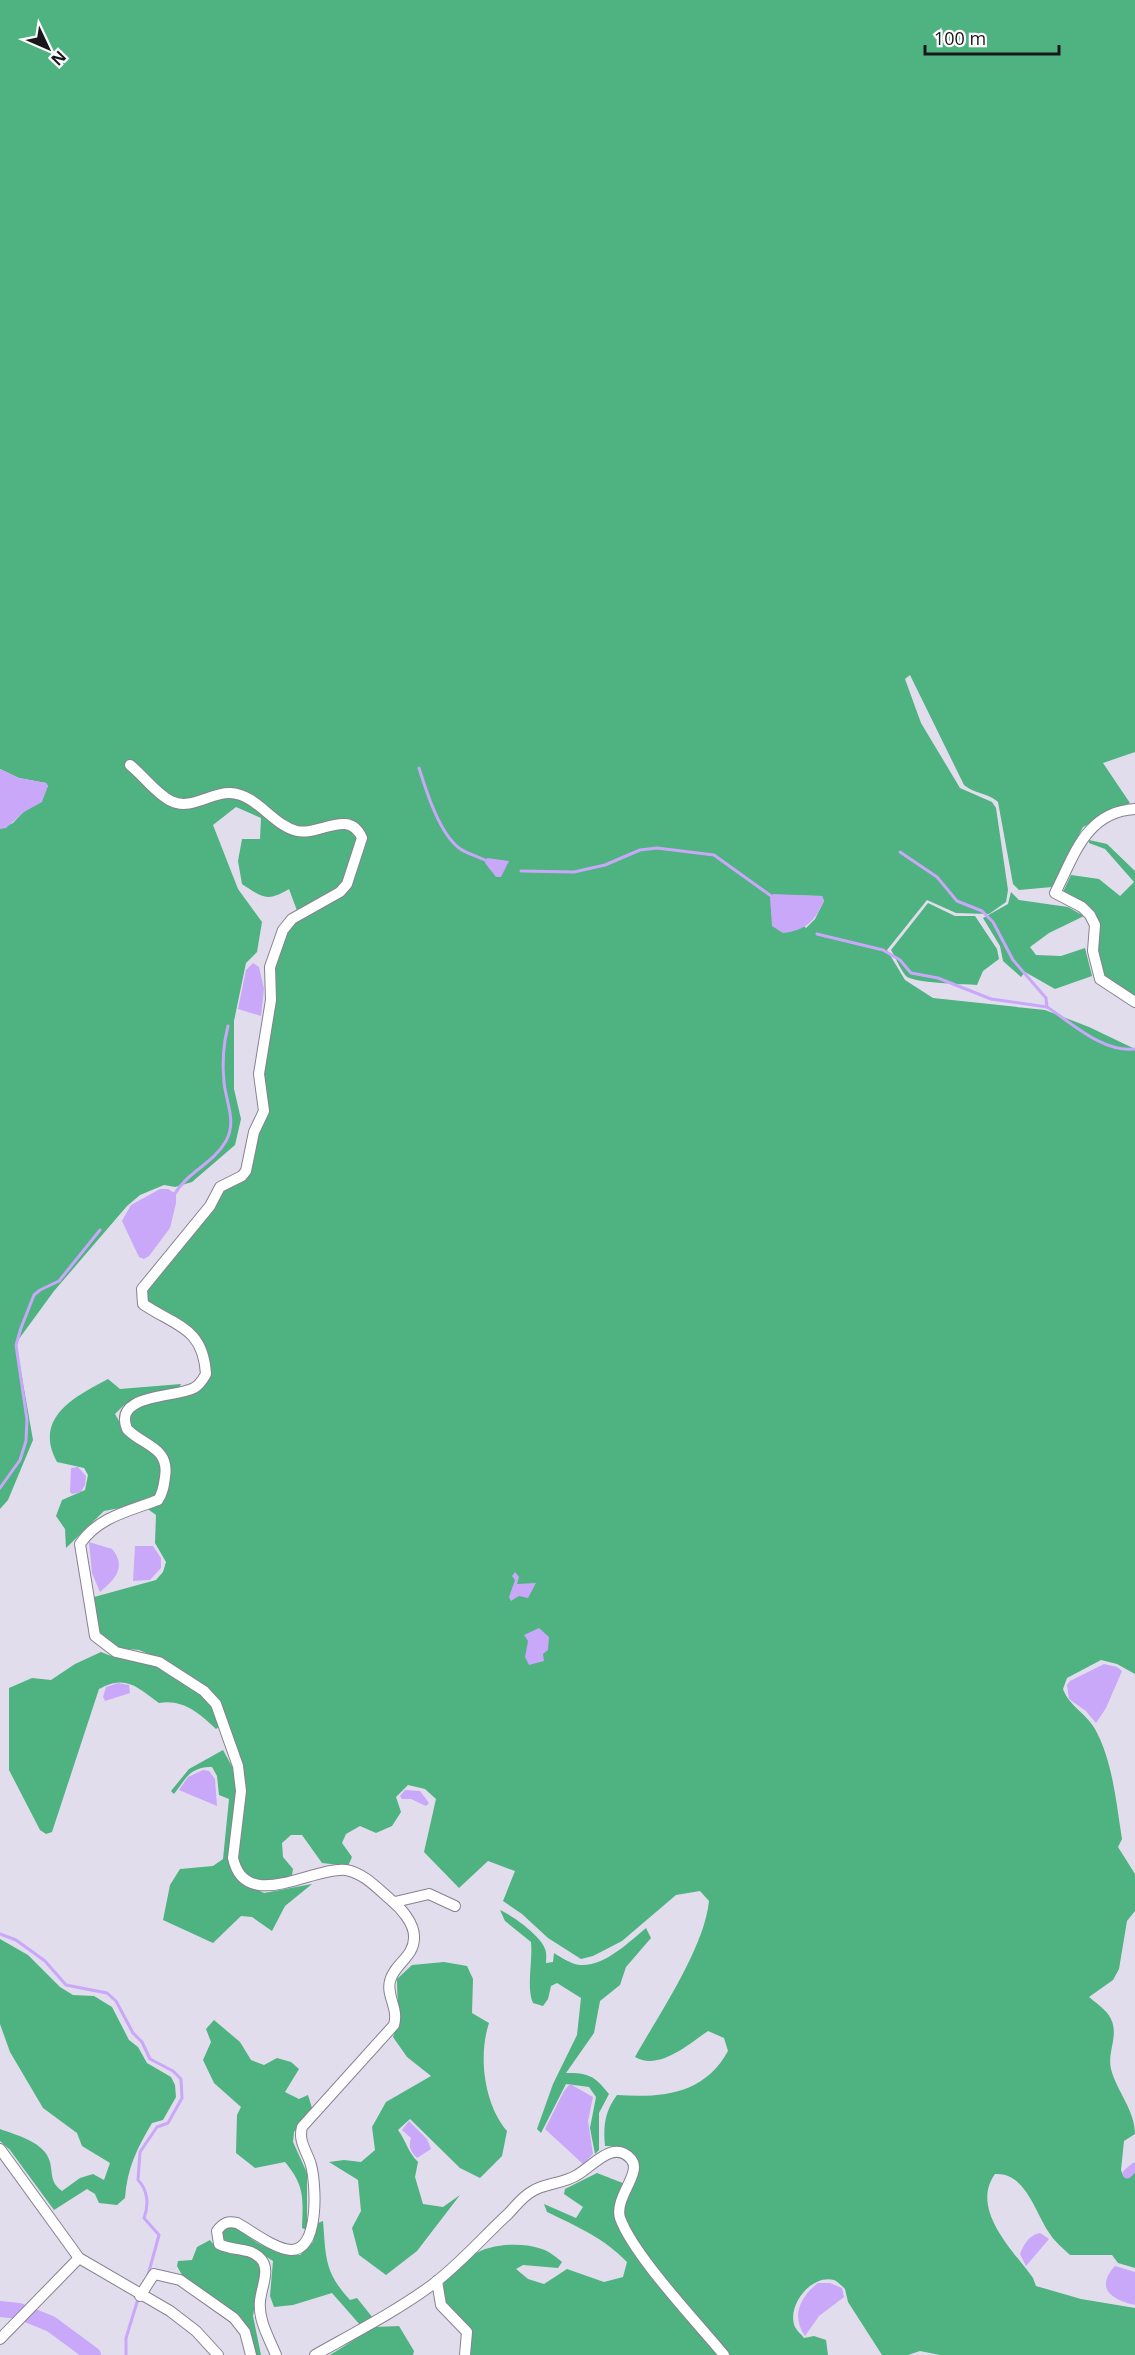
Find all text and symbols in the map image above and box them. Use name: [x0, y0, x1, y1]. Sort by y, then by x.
north arrow: [18, 18, 78, 78]
scale bar: [925, 18, 1058, 56]
text: 100 m: [934, 26, 986, 50]
text: N: [46, 46, 71, 71]

